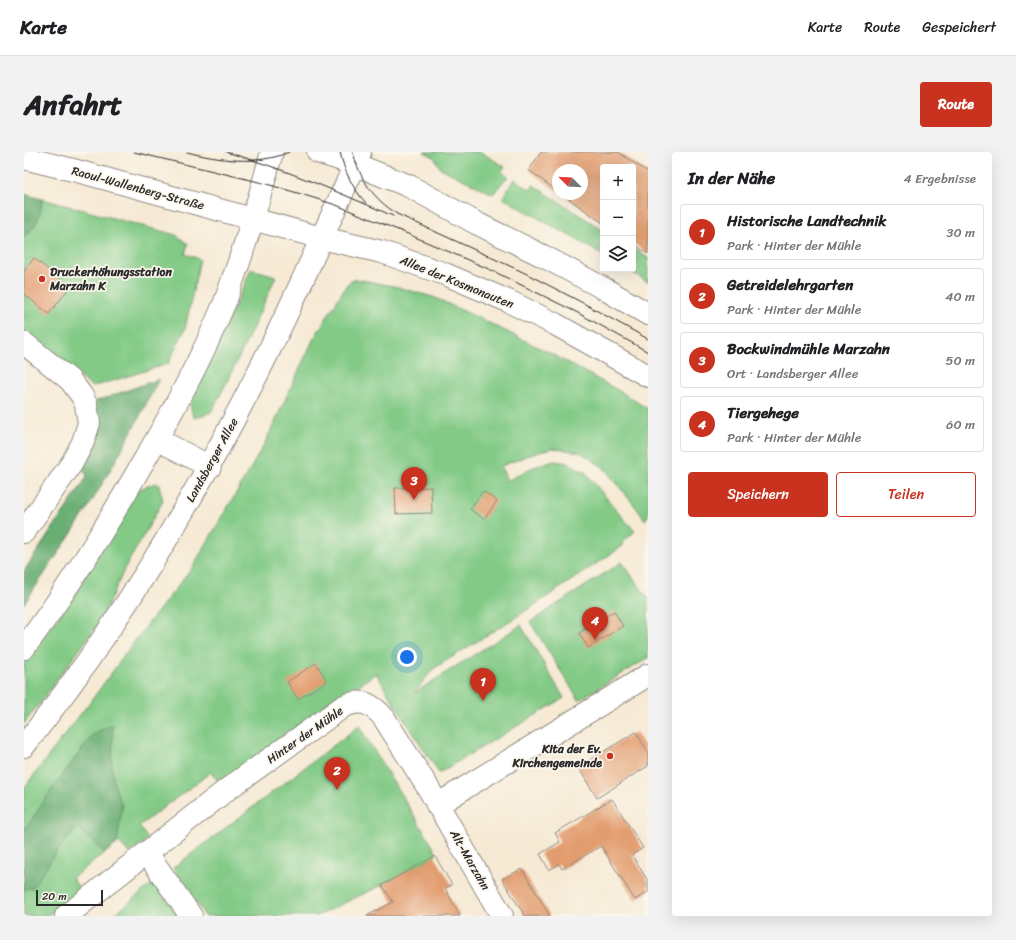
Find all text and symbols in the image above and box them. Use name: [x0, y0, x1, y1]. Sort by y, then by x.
text: Karte: [20, 11, 67, 44]
text: Karte: [808, 15, 842, 40]
text: Route: [864, 15, 900, 40]
text: Gespeichert: [922, 15, 996, 40]
text: Anfahrt: [24, 80, 122, 129]
button: Route: [920, 82, 992, 127]
street label: Raoul-Wallenberg-Straße: [69, 160, 207, 216]
text: In der Nähe: [688, 163, 775, 193]
north arrow: [552, 164, 588, 200]
map controls: [600, 164, 636, 272]
button: +: [600, 164, 636, 200]
text: 4 Ergebnisse: [904, 167, 976, 190]
button: −: [600, 200, 636, 236]
text: Historische Landtechnik: [727, 208, 886, 234]
text: 1: [699, 221, 705, 244]
text: 30 m: [946, 221, 975, 244]
text: Park · Hinter der Mühle: [727, 234, 861, 257]
button: layers: [600, 236, 636, 272]
street label: Allee der Kosmonauten: [396, 249, 518, 315]
place label: Druckerhöhungsstation Marzahn K: [49, 261, 172, 297]
text: Getreidelehrgarten: [727, 272, 853, 298]
marker: Druckerhöhungsstation Marzahn K: [37, 274, 47, 284]
text: 2: [698, 285, 706, 308]
text: 40 m: [945, 285, 975, 308]
text: Park · Hinter der Mühle: [727, 298, 861, 321]
text: Bockwindmühle Marzahn: [727, 336, 890, 362]
text: 3: [698, 349, 706, 372]
text: 50 m: [945, 349, 975, 372]
text: Ort · Landsberger Allee: [727, 362, 858, 385]
text: Tiergehege: [727, 400, 799, 426]
text: 4: [698, 413, 706, 436]
text: 60 m: [946, 413, 975, 436]
street label: Landsberger Allee: [180, 414, 244, 506]
text: Park · Hinter der Mühle: [727, 426, 861, 449]
pin: 3: [401, 467, 427, 500]
button: Speichern: [688, 472, 828, 517]
button: Teilen: [836, 472, 976, 517]
pin: 4: [582, 607, 608, 640]
your location: [397, 647, 417, 667]
pin: 1: [470, 668, 496, 701]
street label: Hinter der Mühle: [262, 700, 348, 770]
place label: Kita der Ev. Kirchengemeinde: [511, 738, 602, 774]
marker: Kita der Ev. Kirchengemeinde: [605, 751, 615, 761]
pin: 2: [324, 757, 350, 790]
street label: Alt-Marzahn: [443, 824, 497, 895]
text: 20 m: [42, 887, 67, 906]
scale bar: [36, 888, 103, 907]

